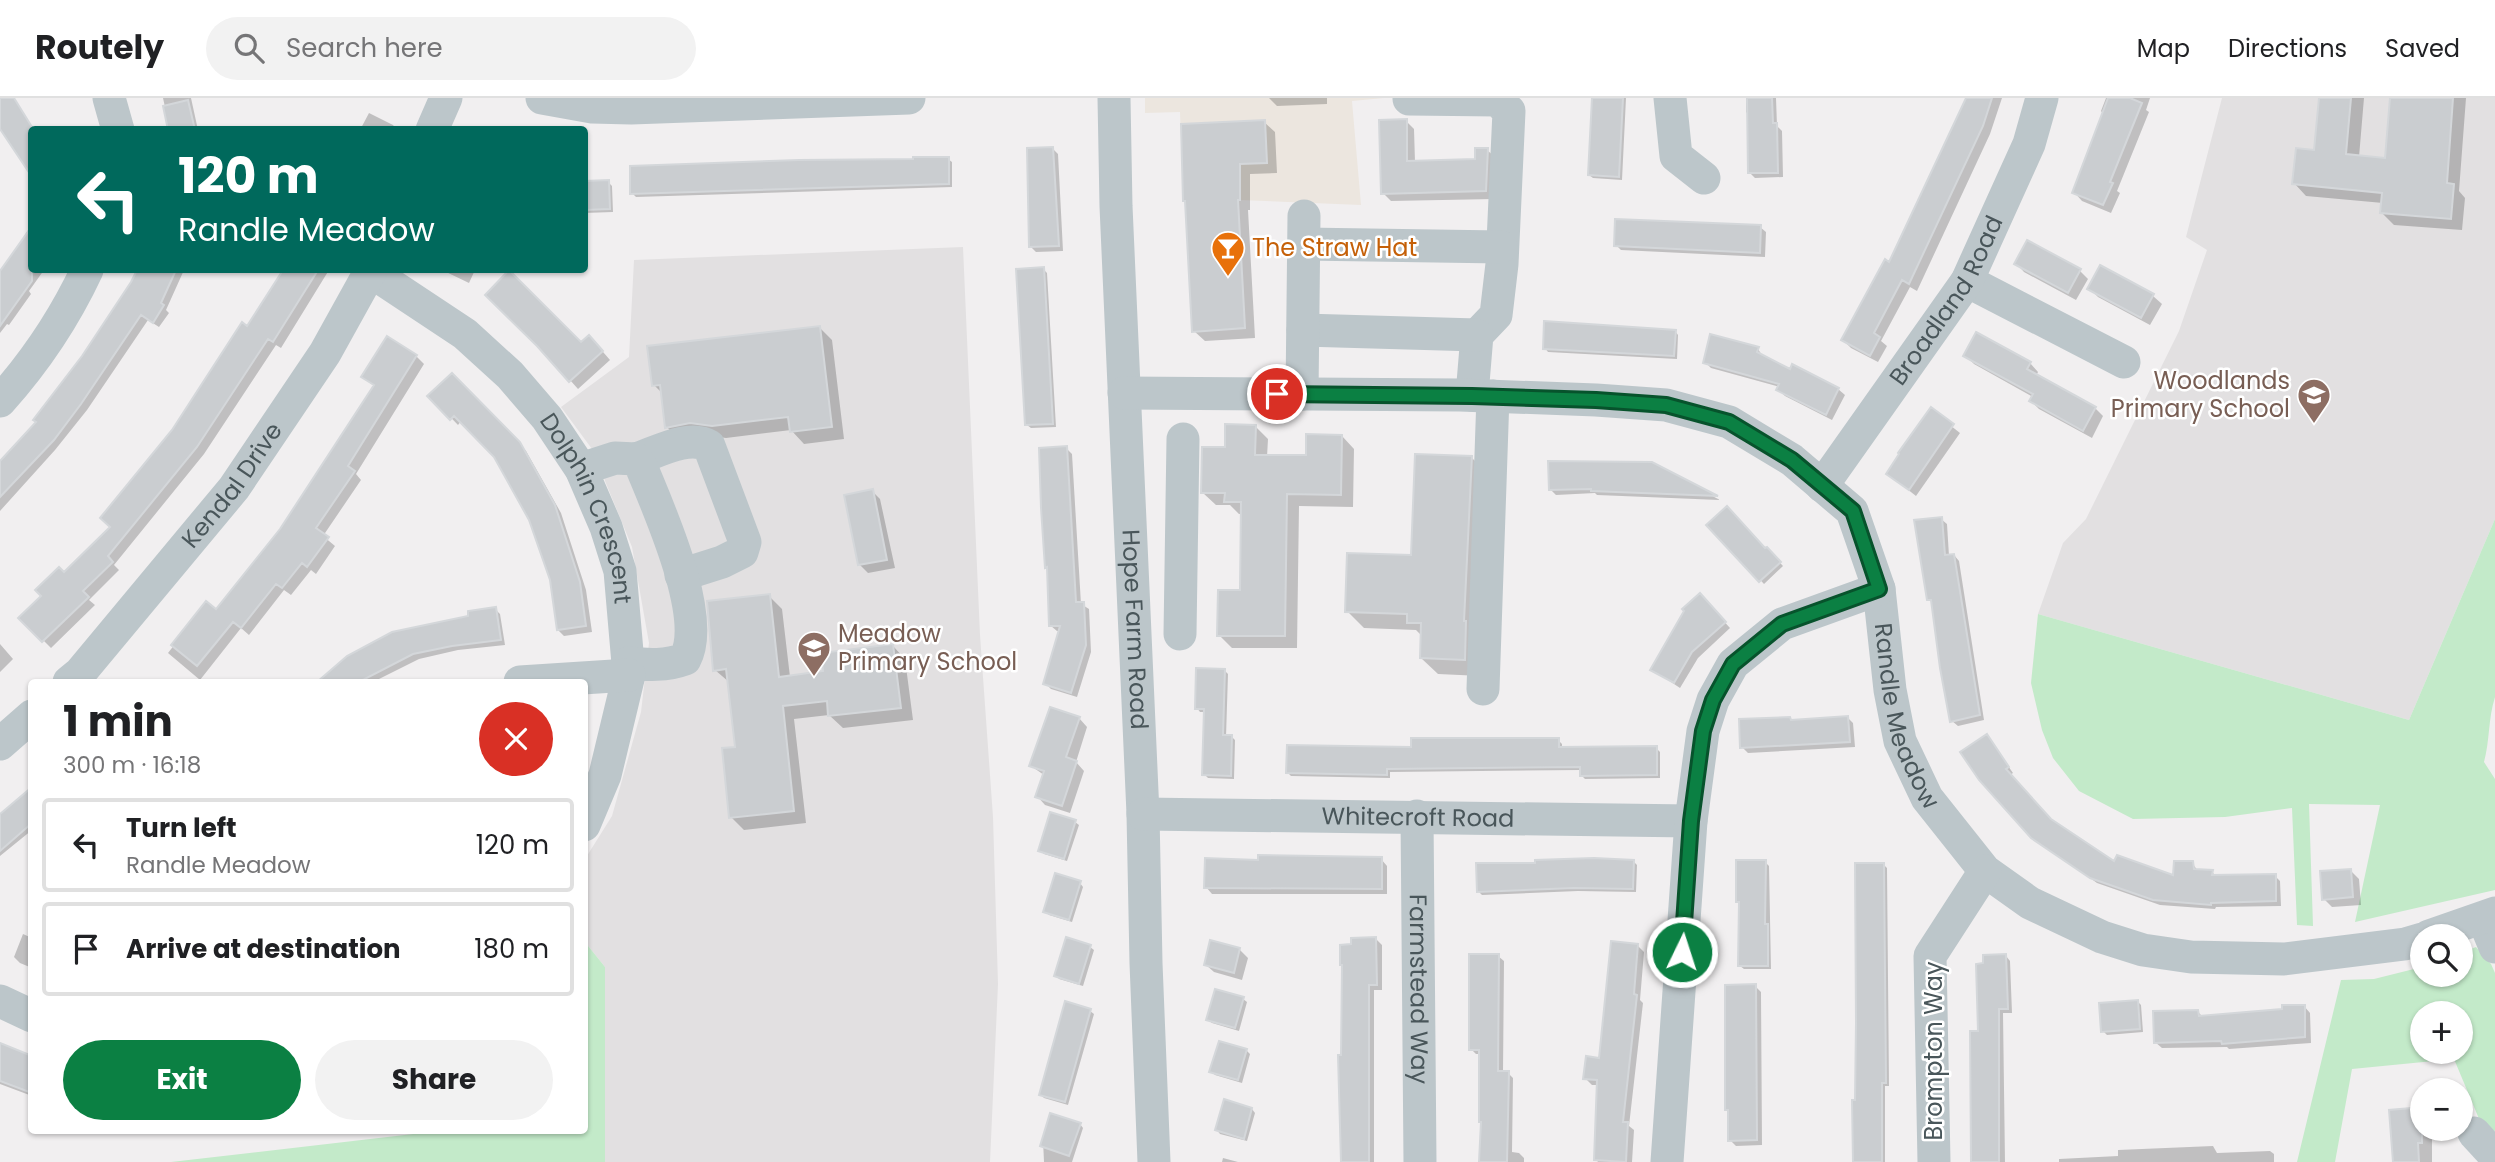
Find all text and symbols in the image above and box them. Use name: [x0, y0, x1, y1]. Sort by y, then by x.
search box: [206, 17, 696, 80]
text: Routely: [35, 24, 164, 71]
icon: search: [230, 29, 268, 67]
text: Search here: [286, 30, 443, 66]
text: Map: [2137, 32, 2190, 65]
text: Directions: [2228, 32, 2347, 65]
text: Saved: [2385, 32, 2460, 65]
text: 120 m: [178, 142, 319, 210]
icon: left: [63, 154, 154, 245]
text: Randle Meadow: [178, 207, 435, 252]
street label: Broadland Road: [1881, 210, 2010, 392]
bar icon: The Straw Hat: [1209, 229, 1247, 278]
place label: The Straw Hat: [1252, 231, 1417, 264]
pin: [1247, 364, 1307, 424]
place label: Woodlands Primary School: [2111, 364, 2290, 425]
icon: arrive: [1258, 375, 1296, 413]
school or university icon: Woodlands Primary School: [2295, 376, 2333, 425]
street label: Dolphin Crescent: [532, 406, 640, 605]
street label: Kendal Drive: [174, 416, 290, 555]
street label: Hope Farm Road: [1114, 529, 1156, 730]
place label: Meadow Primary School: [838, 617, 1017, 678]
street label: Randle Meadow: [1867, 621, 1947, 816]
school or university icon: Meadow Primary School: [795, 629, 833, 678]
text: 1 min: [63, 692, 173, 751]
button: close: [479, 702, 553, 776]
text: 300 m · 16:18: [63, 749, 201, 781]
street label: Whitecroft Road: [1321, 799, 1515, 835]
text: Turn left: [126, 810, 237, 846]
icon: left: [67, 826, 105, 864]
text: 120 m: [476, 827, 549, 863]
text: Randle Meadow: [126, 849, 311, 881]
street label: Farmstead Way: [1402, 894, 1436, 1085]
position arrow: [1645, 915, 1719, 989]
map controls: [2410, 924, 2473, 1141]
button: search: [2410, 924, 2473, 987]
icon: arrive: [67, 930, 105, 968]
text: Arrive at destination: [126, 931, 401, 967]
text: 180 m: [474, 931, 549, 967]
street label: Brompton Way: [1917, 961, 1950, 1141]
button: +: [2410, 1001, 2473, 1064]
button: Exit: [63, 1040, 301, 1120]
button: Share: [315, 1040, 553, 1120]
button: −: [2410, 1078, 2473, 1141]

